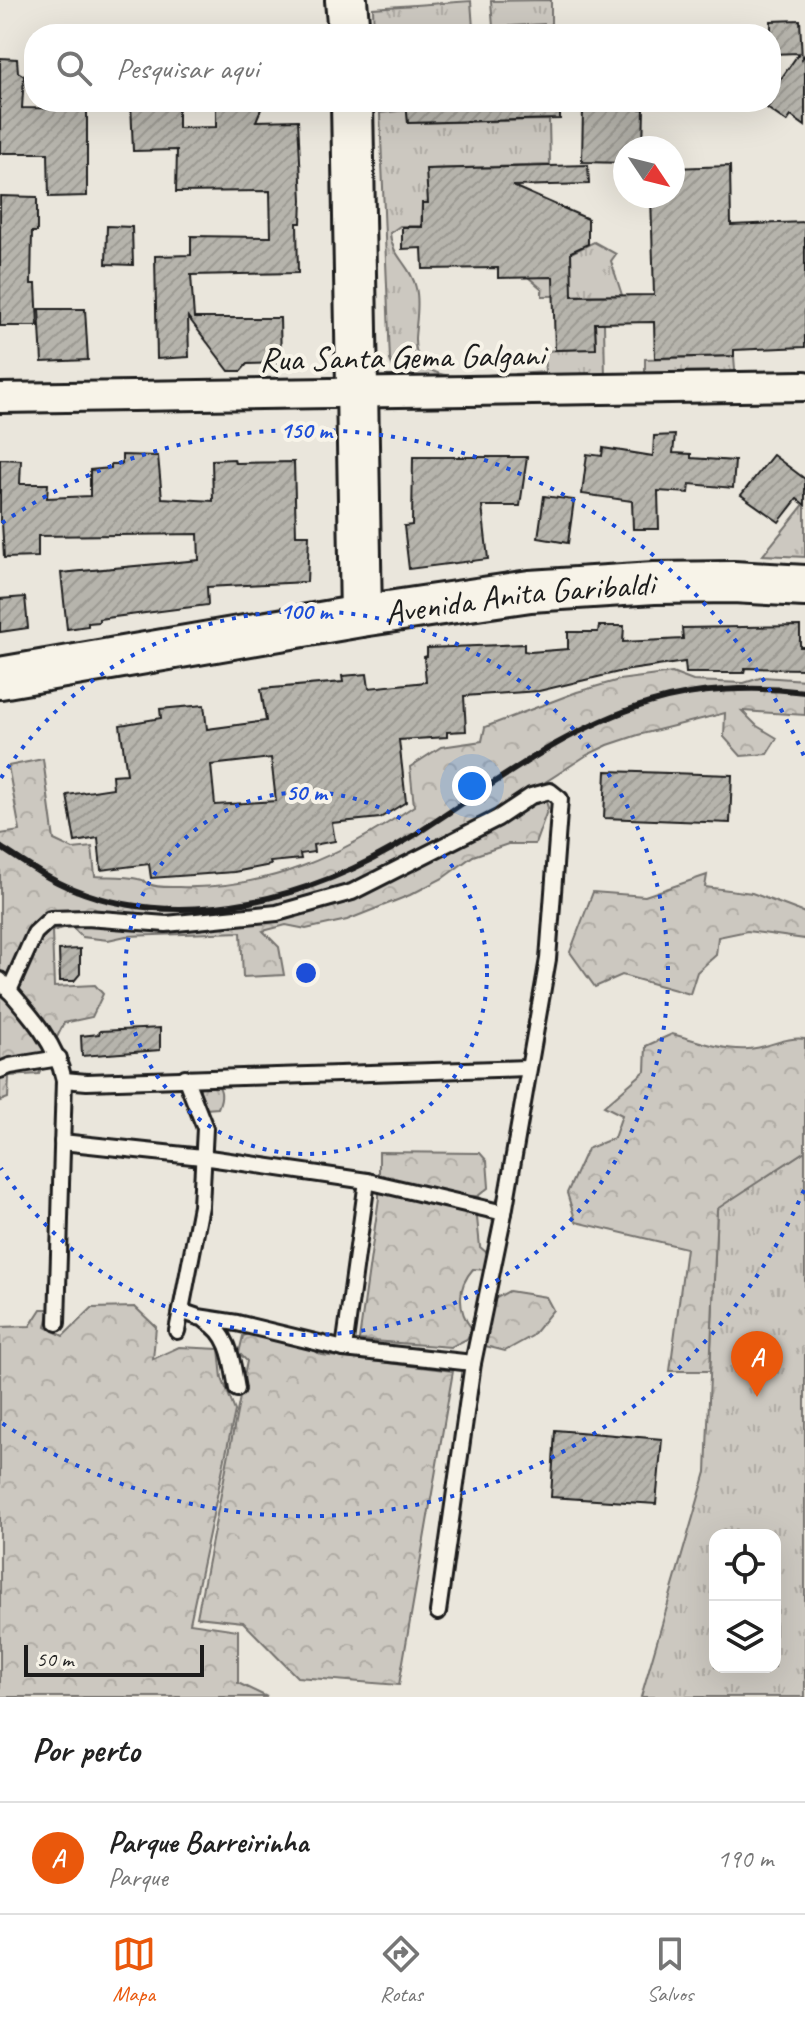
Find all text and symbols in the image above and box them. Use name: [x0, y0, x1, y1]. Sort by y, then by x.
search box: [24, 24, 781, 112]
icon: search: [52, 46, 96, 90]
text: Pesquisar aqui: [116, 49, 259, 87]
north arrow: [613, 136, 685, 208]
street label: Rua Santa Gema Galgani: [259, 332, 550, 380]
text: 150 m: [280, 415, 334, 445]
street label: Avenida Anita Garibaldi: [382, 562, 660, 634]
text: 100 m: [280, 596, 334, 626]
your location: [452, 766, 492, 806]
text: 50 m: [286, 777, 329, 807]
centre of rings: [292, 959, 320, 987]
pin: A: [731, 1331, 783, 1397]
map controls: [709, 1529, 781, 1673]
button: locate: [709, 1529, 781, 1601]
button: layers: [709, 1601, 781, 1673]
scale bar: [24, 1641, 204, 1677]
text: 50 m: [36, 1645, 73, 1673]
text: Por perto: [32, 1728, 140, 1771]
text: Parque Barreirinha: [108, 1823, 308, 1861]
text: A: [51, 1842, 65, 1875]
text: 190 m: [717, 1842, 773, 1875]
text: Parque: [108, 1861, 168, 1894]
tab: Mapa: [112, 1932, 156, 2008]
tab: Rotas: [379, 1932, 423, 2008]
tab: Salvos: [647, 1932, 693, 2008]

